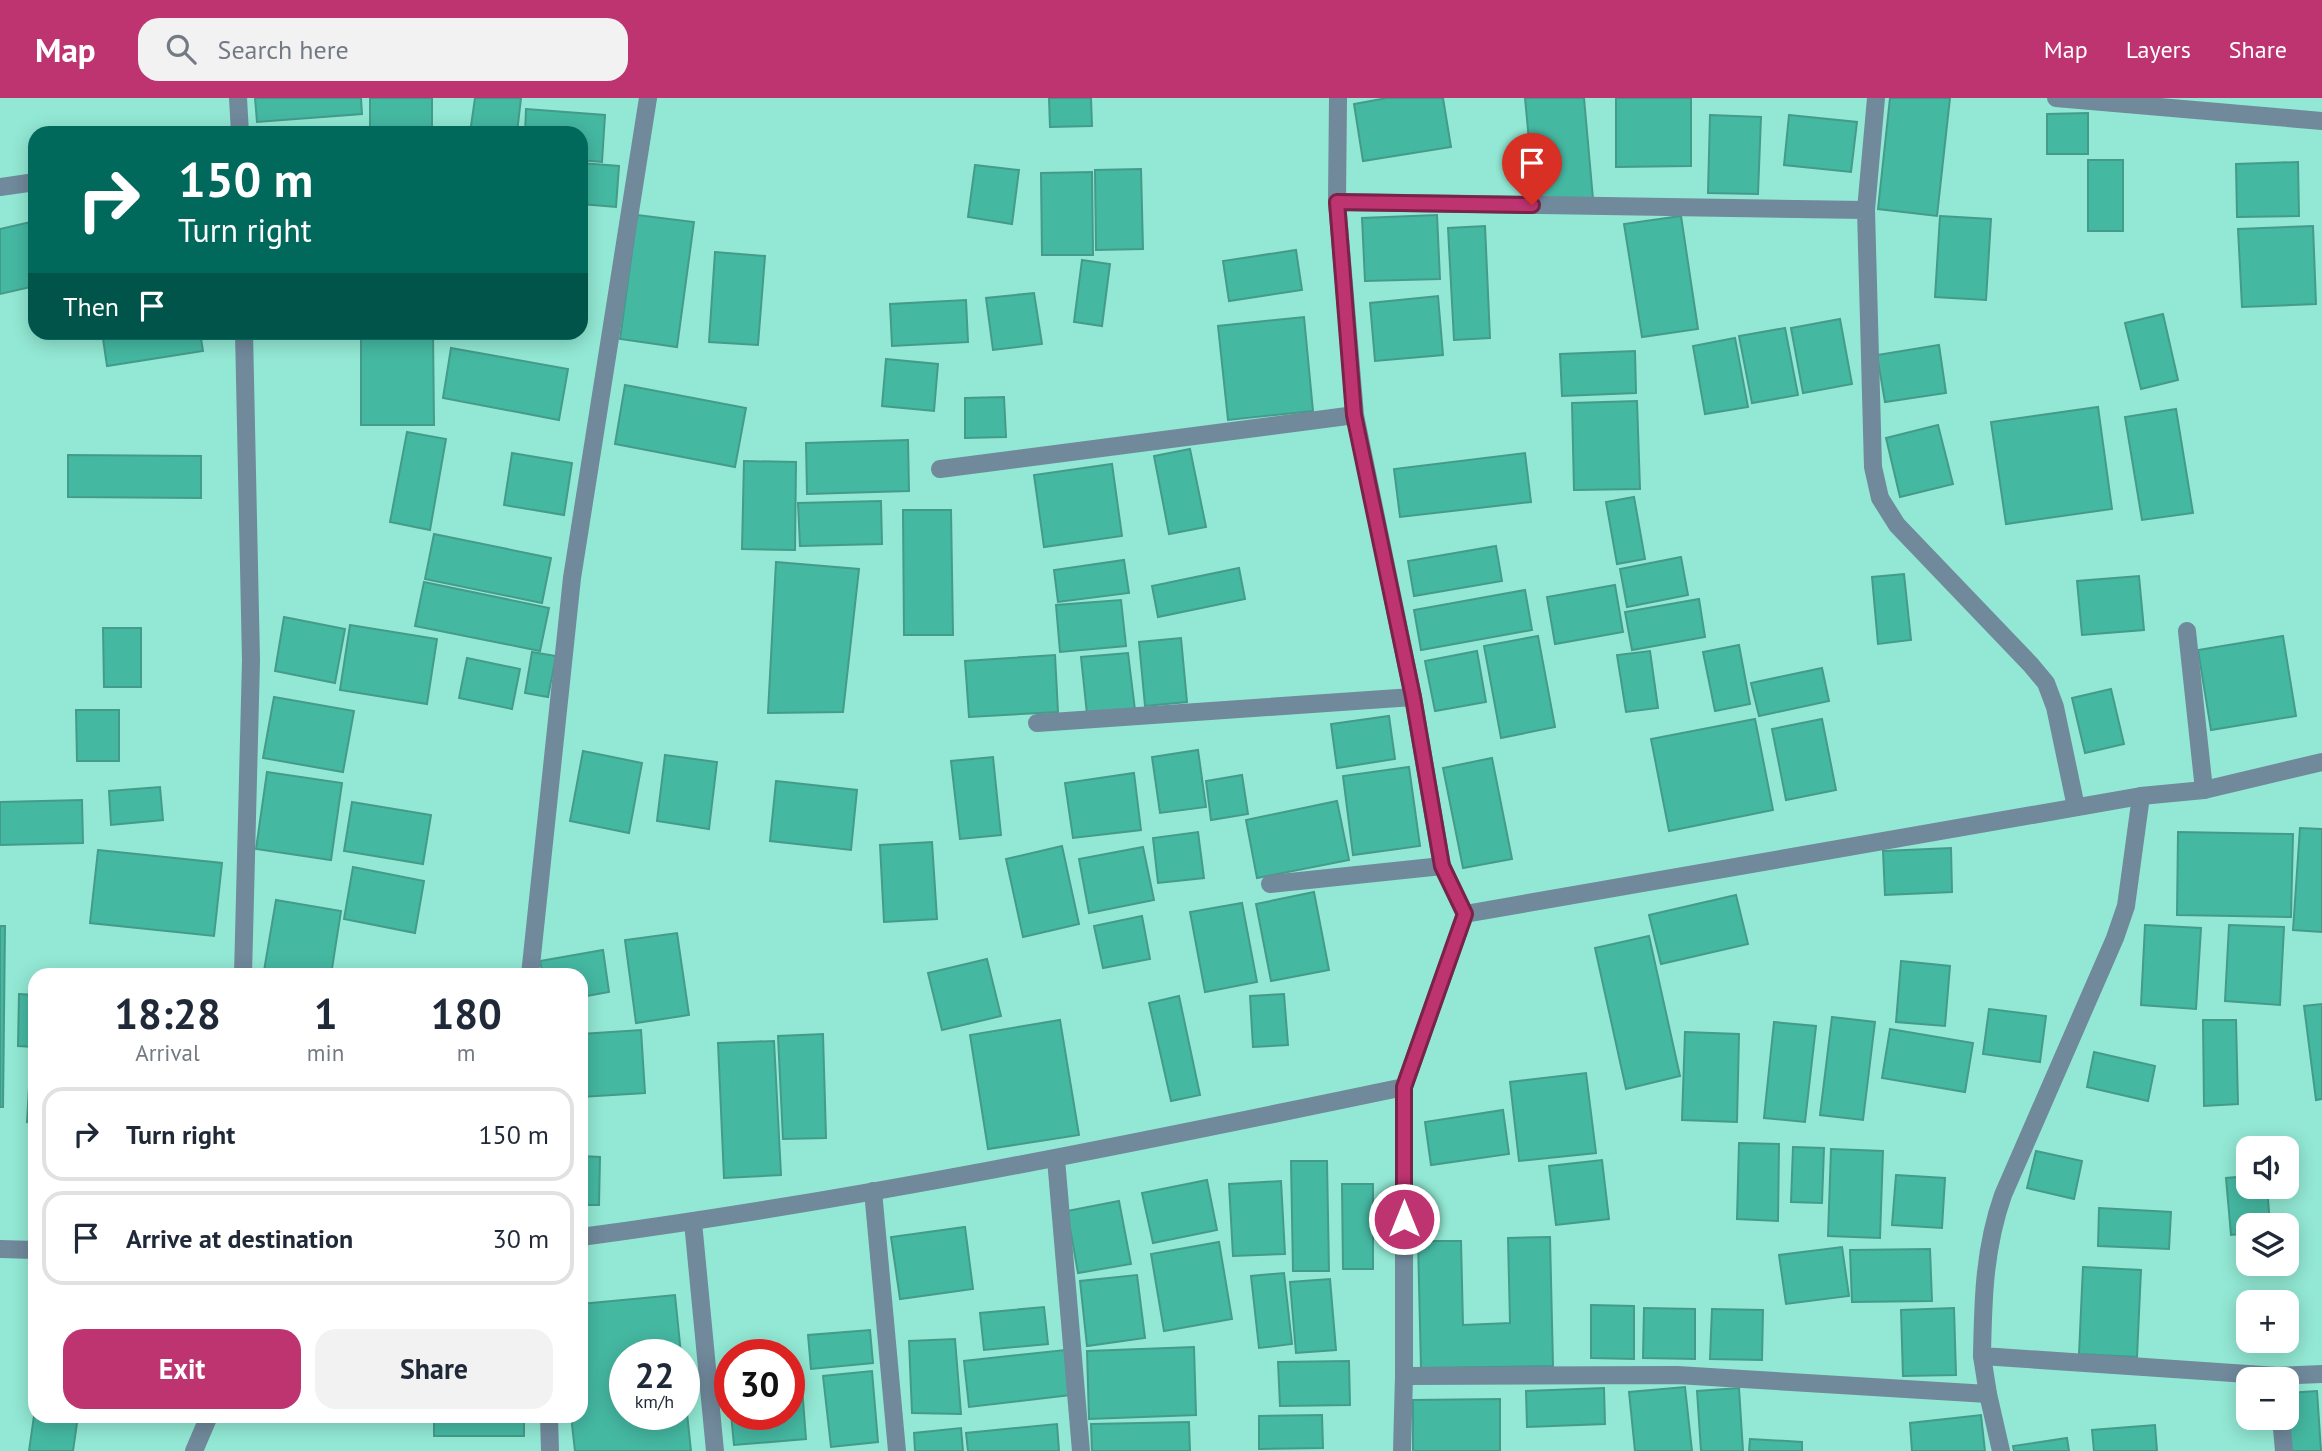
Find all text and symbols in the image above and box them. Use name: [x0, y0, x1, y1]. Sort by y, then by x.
search box: [138, 18, 628, 81]
text: Map: [35, 28, 96, 71]
icon: search: [162, 30, 200, 68]
text: Search here: [218, 33, 349, 66]
text: Map: [2044, 34, 2088, 65]
text: Layers: [2126, 34, 2191, 65]
text: Share: [2229, 34, 2287, 65]
pin: [1502, 133, 1562, 205]
icon: arrive: [1513, 144, 1551, 182]
text: 150 m: [178, 147, 313, 211]
icon: right: [63, 154, 154, 245]
text: Turn right: [178, 209, 312, 251]
icon: arrive: [133, 287, 171, 325]
text: Then: [63, 290, 119, 323]
text: 18:28: [114, 986, 221, 1041]
text: 1: [314, 986, 337, 1041]
text: 180: [430, 986, 502, 1041]
text: Arrival: [135, 1038, 200, 1067]
text: min: [307, 1038, 344, 1067]
text: m: [457, 1038, 475, 1067]
icon: right: [67, 1115, 105, 1153]
text: Turn right: [126, 1118, 235, 1151]
text: 150 m: [478, 1118, 549, 1151]
map controls: [2236, 1136, 2299, 1430]
button: sound: [2236, 1136, 2299, 1199]
position arrow: [1367, 1182, 1441, 1256]
button: layers: [2236, 1213, 2299, 1276]
icon: arrive: [67, 1219, 105, 1257]
text: Arrive at destination: [126, 1222, 353, 1255]
text: 30 m: [493, 1222, 549, 1255]
button: +: [2236, 1290, 2299, 1353]
button: Exit: [63, 1329, 301, 1409]
button: Share: [315, 1329, 553, 1409]
speed limit sign: 30: [714, 1339, 805, 1430]
text: 22: [635, 1352, 674, 1398]
button: −: [2236, 1367, 2299, 1430]
text: km/h: [635, 1390, 674, 1413]

